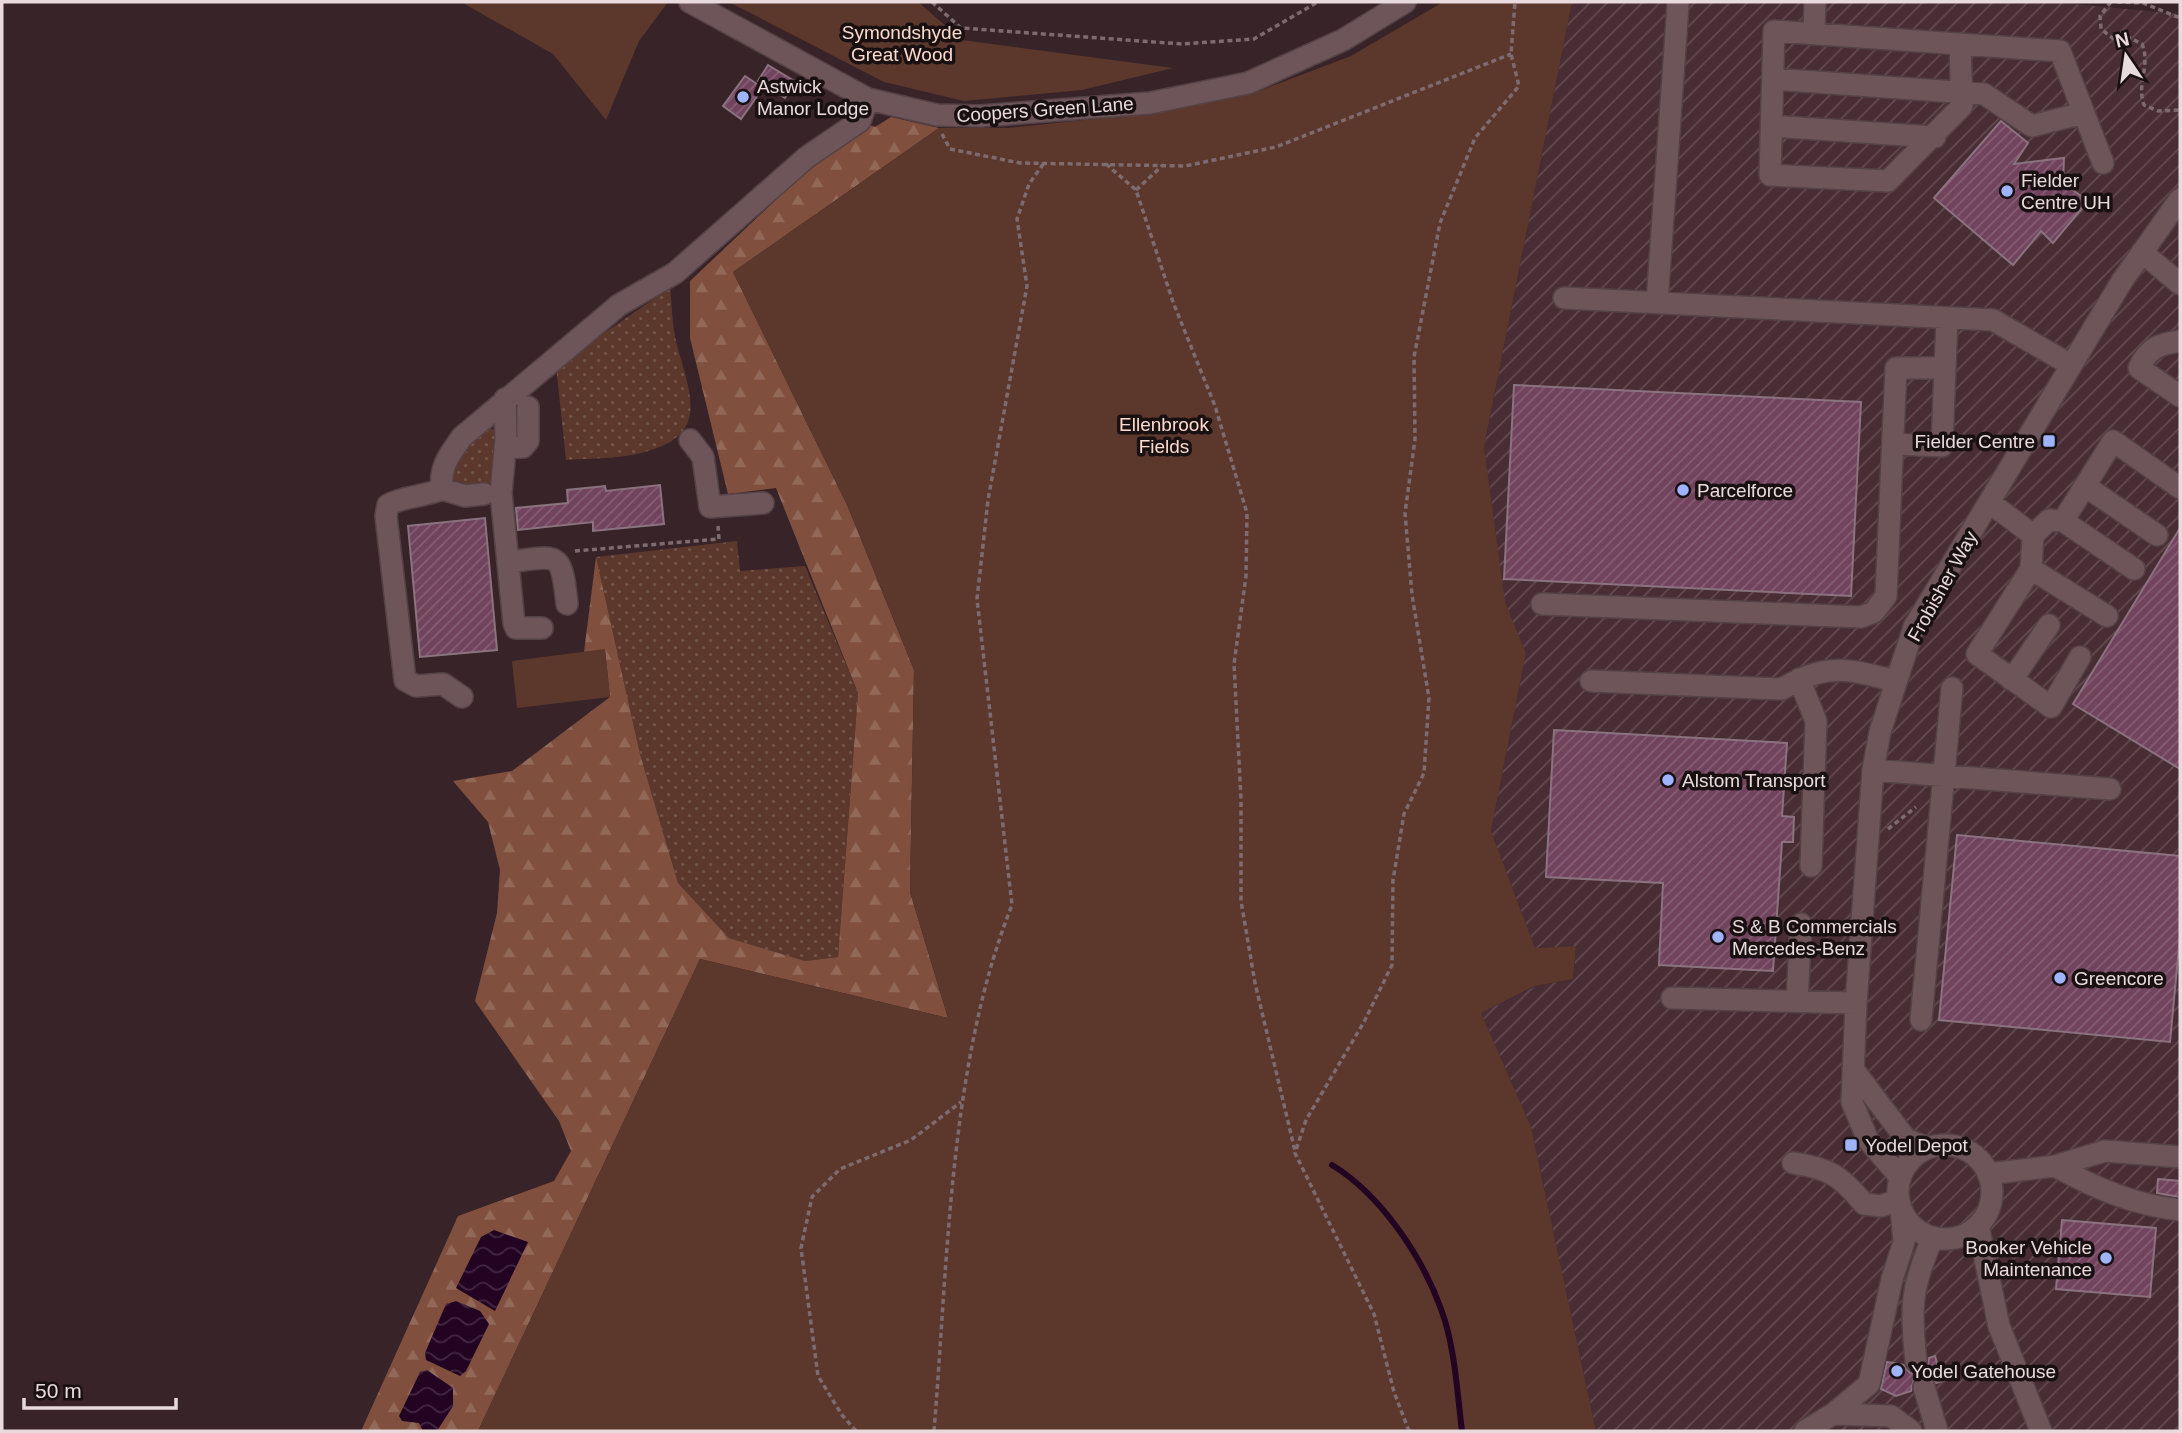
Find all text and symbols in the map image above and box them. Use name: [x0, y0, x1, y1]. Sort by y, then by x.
north arrow: [2091, 21, 2161, 91]
park label: Symondshyde Great Wood: [842, 22, 962, 65]
text: N: [2113, 28, 2131, 52]
place label: Astwick Manor Lodge: [757, 76, 869, 119]
marker: Astwick Manor Lodge: [735, 89, 751, 105]
street label: Coopers Green Lane: [956, 93, 1134, 126]
place label: Fielder Centre UH: [2021, 170, 2111, 213]
marker: Fielder Centre UH: [1999, 183, 2015, 199]
park label: Ellenbrook Fields: [1119, 414, 1209, 457]
place label: Fielder Centre: [1915, 431, 2035, 452]
marker: Fielder Centre: [2041, 433, 2057, 449]
place label: Parcelforce: [1697, 480, 1793, 501]
marker: Parcelforce: [1675, 482, 1691, 498]
street label: Frobisher Way: [1903, 527, 1982, 645]
place label: Alstom Transport: [1682, 770, 1826, 791]
marker: Alstom Transport: [1660, 772, 1676, 788]
place label: S & B Commercials Mercedes-Benz: [1732, 916, 1897, 959]
marker: S & B Commercials Mercedes-Benz: [1710, 929, 1726, 945]
place label: Greencore: [2074, 968, 2164, 989]
marker: Greencore: [2052, 970, 2068, 986]
place label: Yodel Depot: [1865, 1135, 1969, 1156]
marker: Yodel Depot: [1843, 1137, 1859, 1153]
place label: Booker Vehicle Maintenance: [1965, 1237, 2092, 1280]
marker: Booker Vehicle Maintenance: [2098, 1250, 2114, 1266]
place label: Yodel Gatehouse: [1911, 1361, 2056, 1382]
marker: Yodel Gatehouse: [1889, 1363, 1905, 1379]
scale bar: [24, 1366, 177, 1410]
text: 50 m: [35, 1379, 82, 1402]

